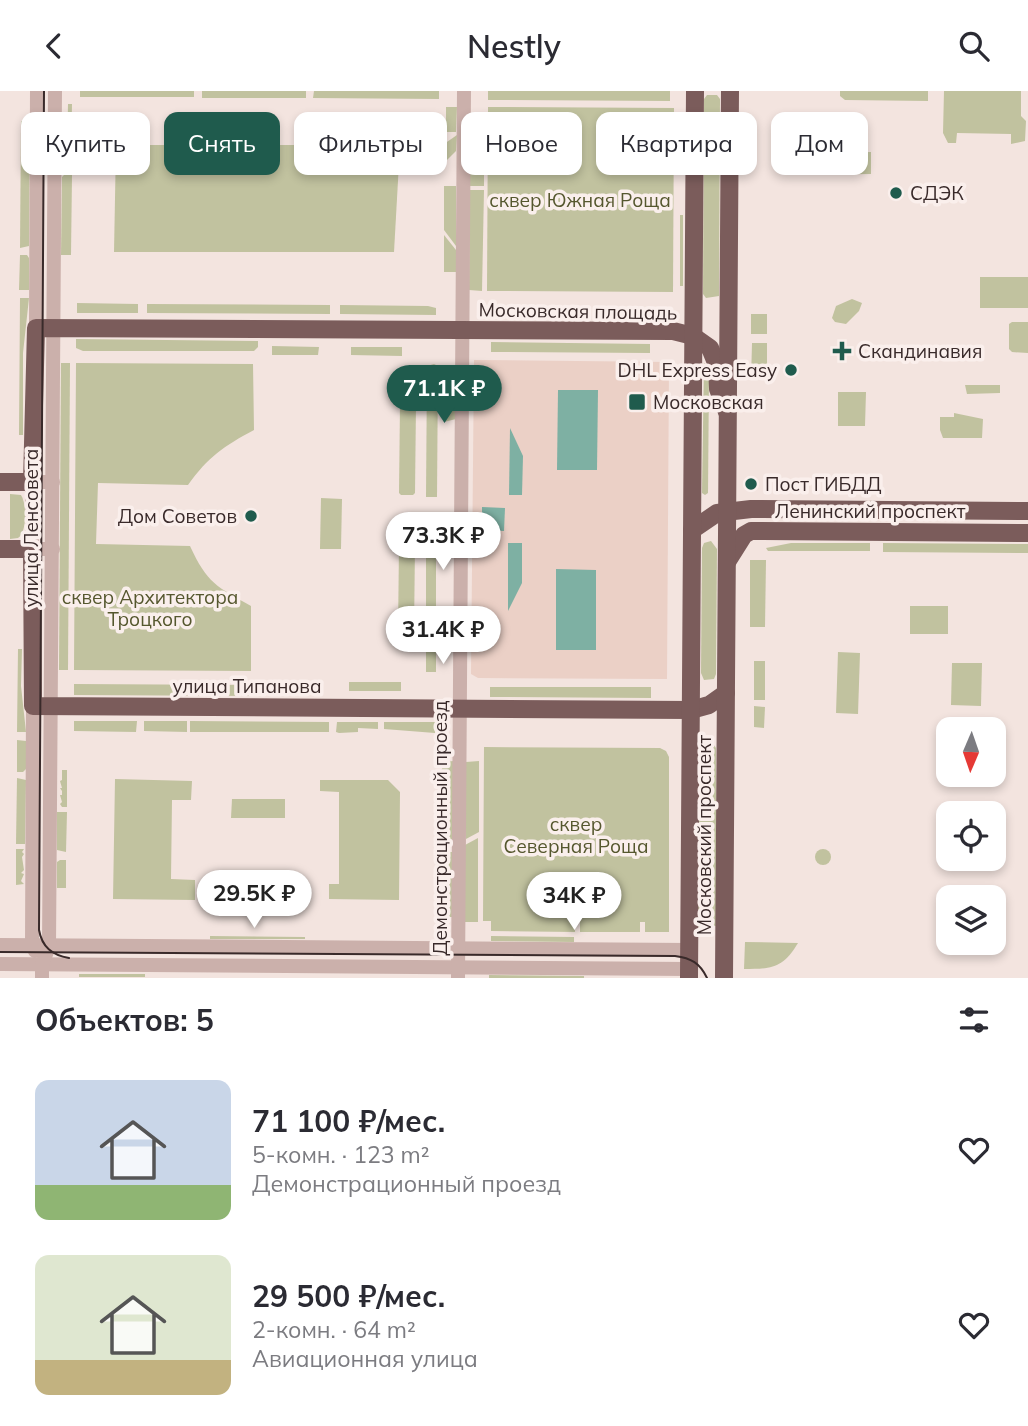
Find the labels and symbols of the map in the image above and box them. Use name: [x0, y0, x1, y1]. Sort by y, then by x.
place label: СДЭК: [910, 181, 964, 205]
marker: СДЭК: [888, 185, 904, 201]
park label: сквер Южная Роща: [489, 188, 671, 212]
street label: Московская площадь: [478, 297, 678, 325]
place label: Скандинавия: [858, 339, 982, 363]
marker: Скандинавия: [832, 341, 852, 361]
place label: DHL Express Easy: [618, 358, 777, 382]
marker: DHL Express Easy: [783, 362, 799, 378]
pin: 71.1K ₽: [379, 365, 509, 425]
place label: Московская: [653, 390, 764, 414]
marker: Московская: [627, 392, 647, 412]
street label: улица Ленсовета: [19, 449, 43, 607]
place label: Пост ГИБДД: [765, 472, 882, 496]
marker: Пост ГИБДД: [743, 476, 759, 492]
street label: Ленинский проспект: [775, 499, 966, 523]
place label: Дом Советов: [118, 504, 237, 528]
marker: Дом Советов: [243, 508, 259, 524]
pin: 73.3K ₽: [378, 512, 508, 572]
park label: сквер Архитектора Троцкого: [62, 585, 238, 631]
pin: 31.4K ₽: [378, 607, 508, 666]
street label: улица Типанова: [172, 674, 322, 698]
street label: Демонстрационный проезд: [428, 700, 452, 956]
north arrow: [936, 717, 1006, 787]
street label: Московский проспект: [692, 734, 716, 935]
park label: сквер Северная Роща: [503, 812, 649, 858]
pin: 29.5K ₽: [189, 871, 319, 930]
pin: 34K ₽: [525, 873, 623, 932]

